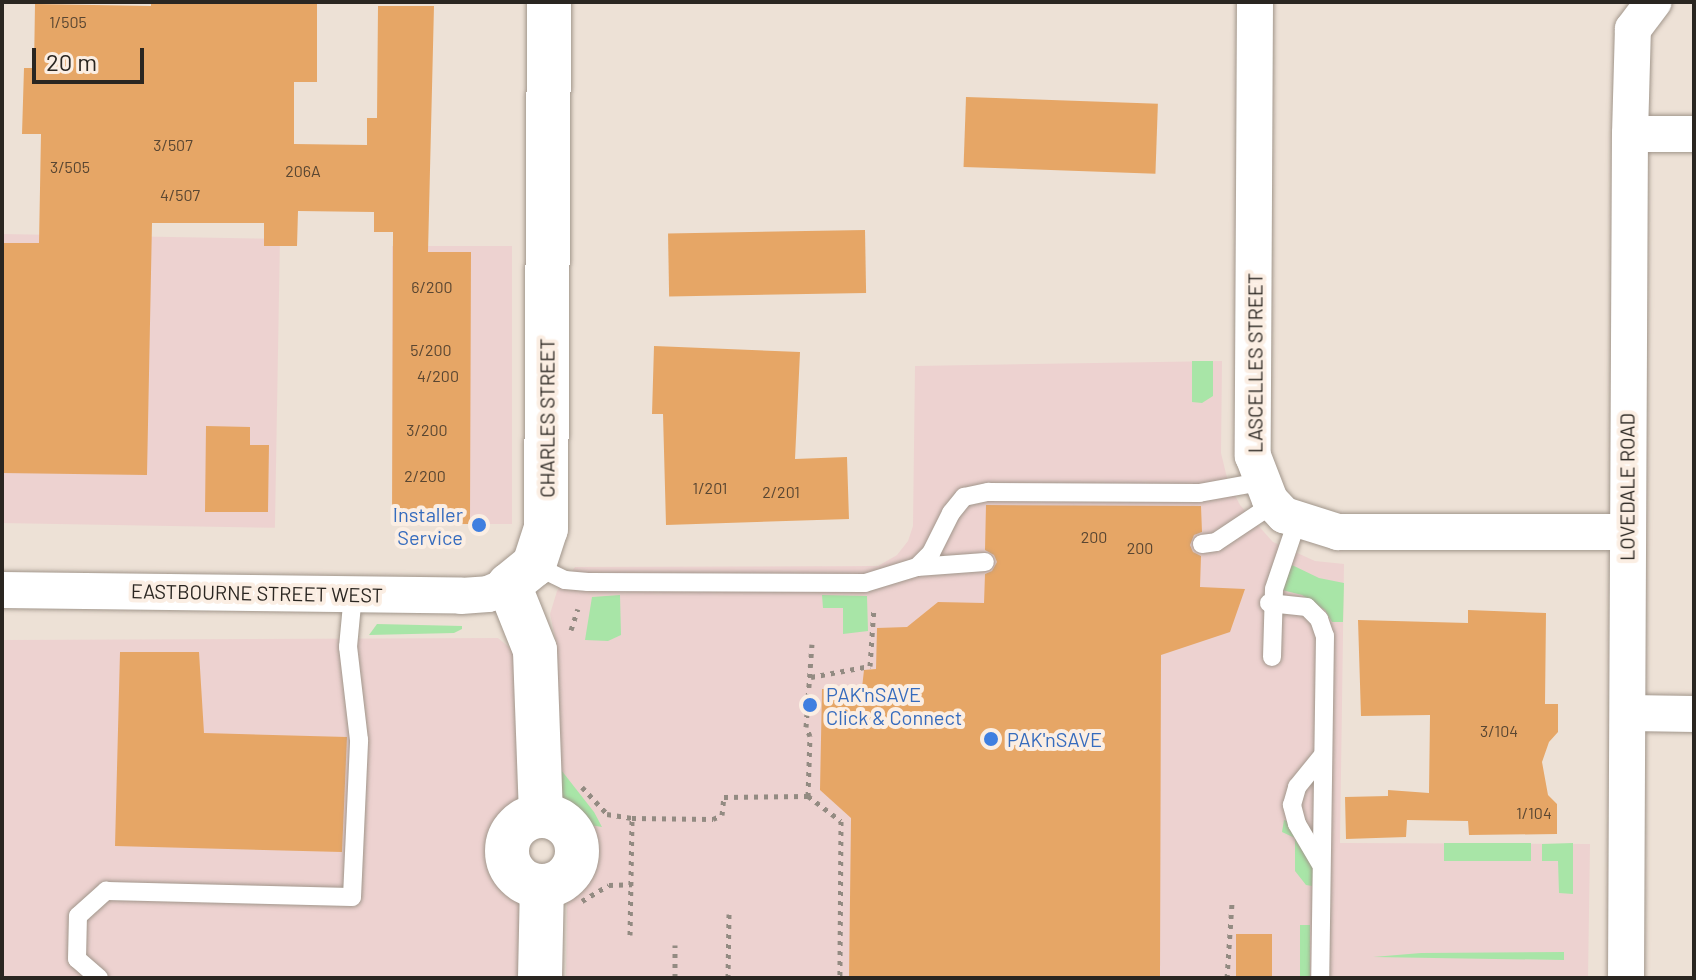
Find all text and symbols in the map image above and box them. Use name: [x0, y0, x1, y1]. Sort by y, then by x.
house number: 1/505: [49, 12, 87, 32]
scale bar: [36, 32, 148, 82]
text: 20 m: [46, 47, 97, 76]
house number: 3/507: [153, 135, 193, 155]
house number: 3/505: [50, 157, 90, 177]
house number: 206A: [285, 161, 321, 181]
house number: 4/507: [160, 185, 200, 205]
street label: LASCELLES STREET: [1243, 273, 1267, 453]
house number: 6/200: [411, 277, 453, 297]
street label: CHARLES STREET: [535, 338, 559, 498]
house number: 5/200: [410, 340, 452, 360]
house number: 4/200: [417, 366, 459, 386]
street label: LOVEDALE ROAD: [1615, 413, 1639, 561]
house number: 3/200: [406, 420, 448, 440]
house number: 2/200: [404, 466, 446, 486]
house number: 1/201: [693, 478, 727, 498]
house number: 2/201: [762, 482, 800, 502]
place label: Installer Service: [393, 502, 463, 549]
marker: Installer Service: [470, 516, 488, 534]
house number: 200: [1081, 527, 1107, 547]
house number: 200: [1127, 538, 1153, 558]
street label: EASTBOURNE STREET WEST: [131, 579, 383, 607]
place label: PAK'nSAVE Click & Connect: [826, 682, 962, 729]
marker: PAK'nSAVE Click & Connect: [801, 696, 819, 714]
house number: 3/104: [1480, 721, 1518, 741]
place label: PAK'nSAVE: [1007, 727, 1102, 751]
marker: PAK'nSAVE: [982, 730, 1000, 748]
house number: 1/104: [1516, 803, 1552, 823]

